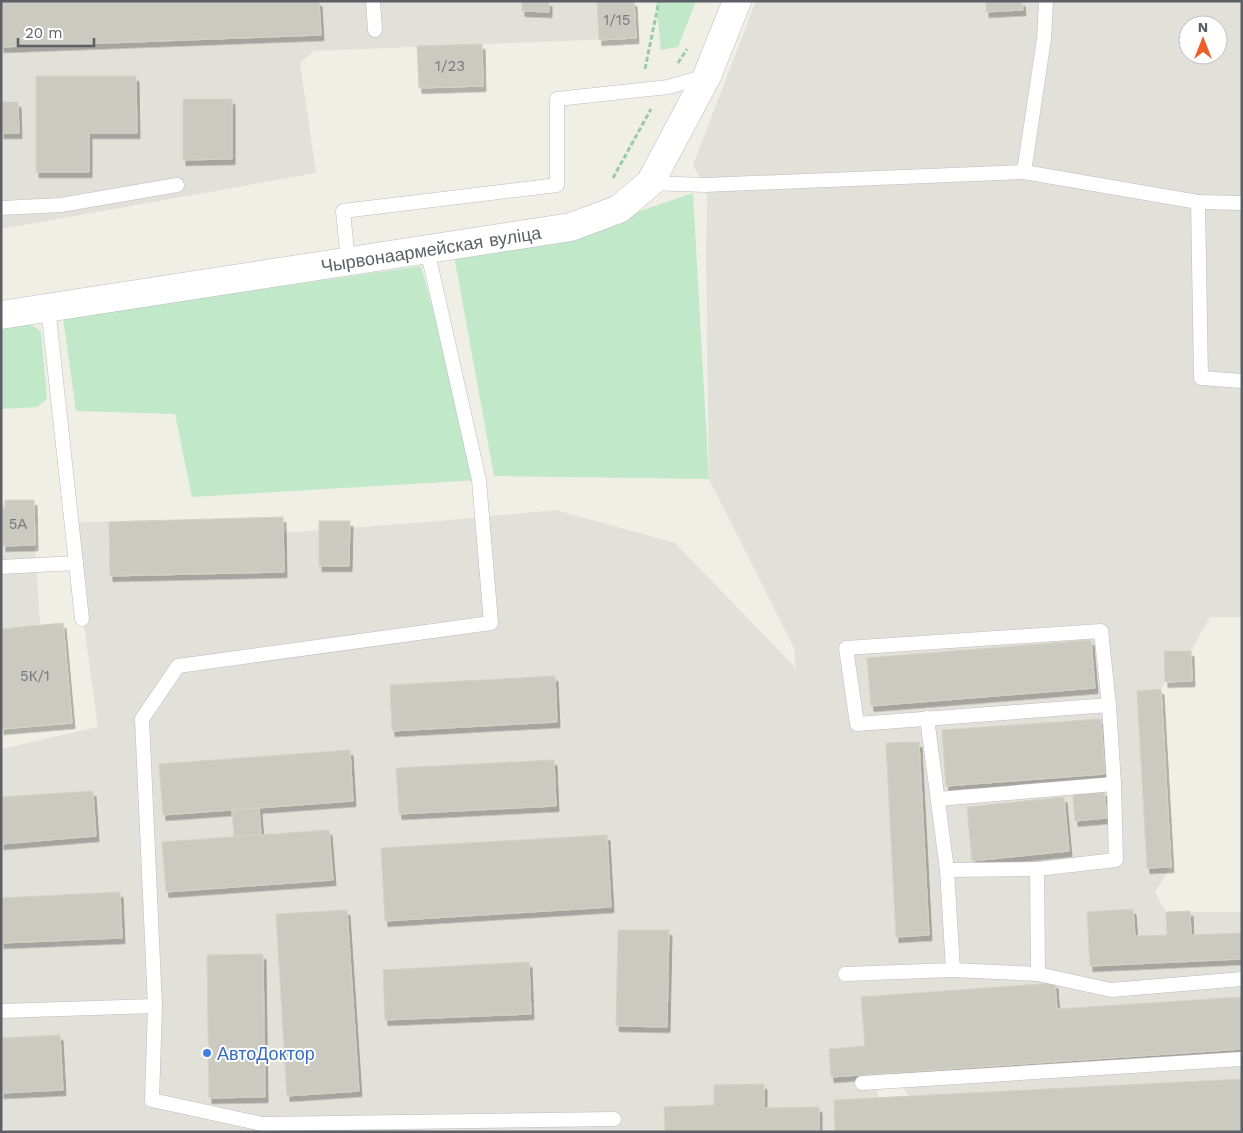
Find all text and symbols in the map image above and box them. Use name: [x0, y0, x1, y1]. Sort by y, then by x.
house number: 1/15: [604, 11, 631, 29]
scale bar: [18, 15, 94, 47]
north arrow: [1178, 15, 1228, 65]
text: N: [1198, 19, 1208, 35]
text: 20 m: [25, 24, 63, 42]
house number: 1/23: [435, 57, 465, 75]
street label: Чырвонаармейская вуліца: [319, 221, 543, 276]
house number: 5А: [9, 515, 27, 533]
house number: 5К/1: [20, 667, 50, 685]
place label: АвтоДоктор: [217, 1043, 315, 1064]
marker: АвтоДоктор: [201, 1047, 213, 1059]

